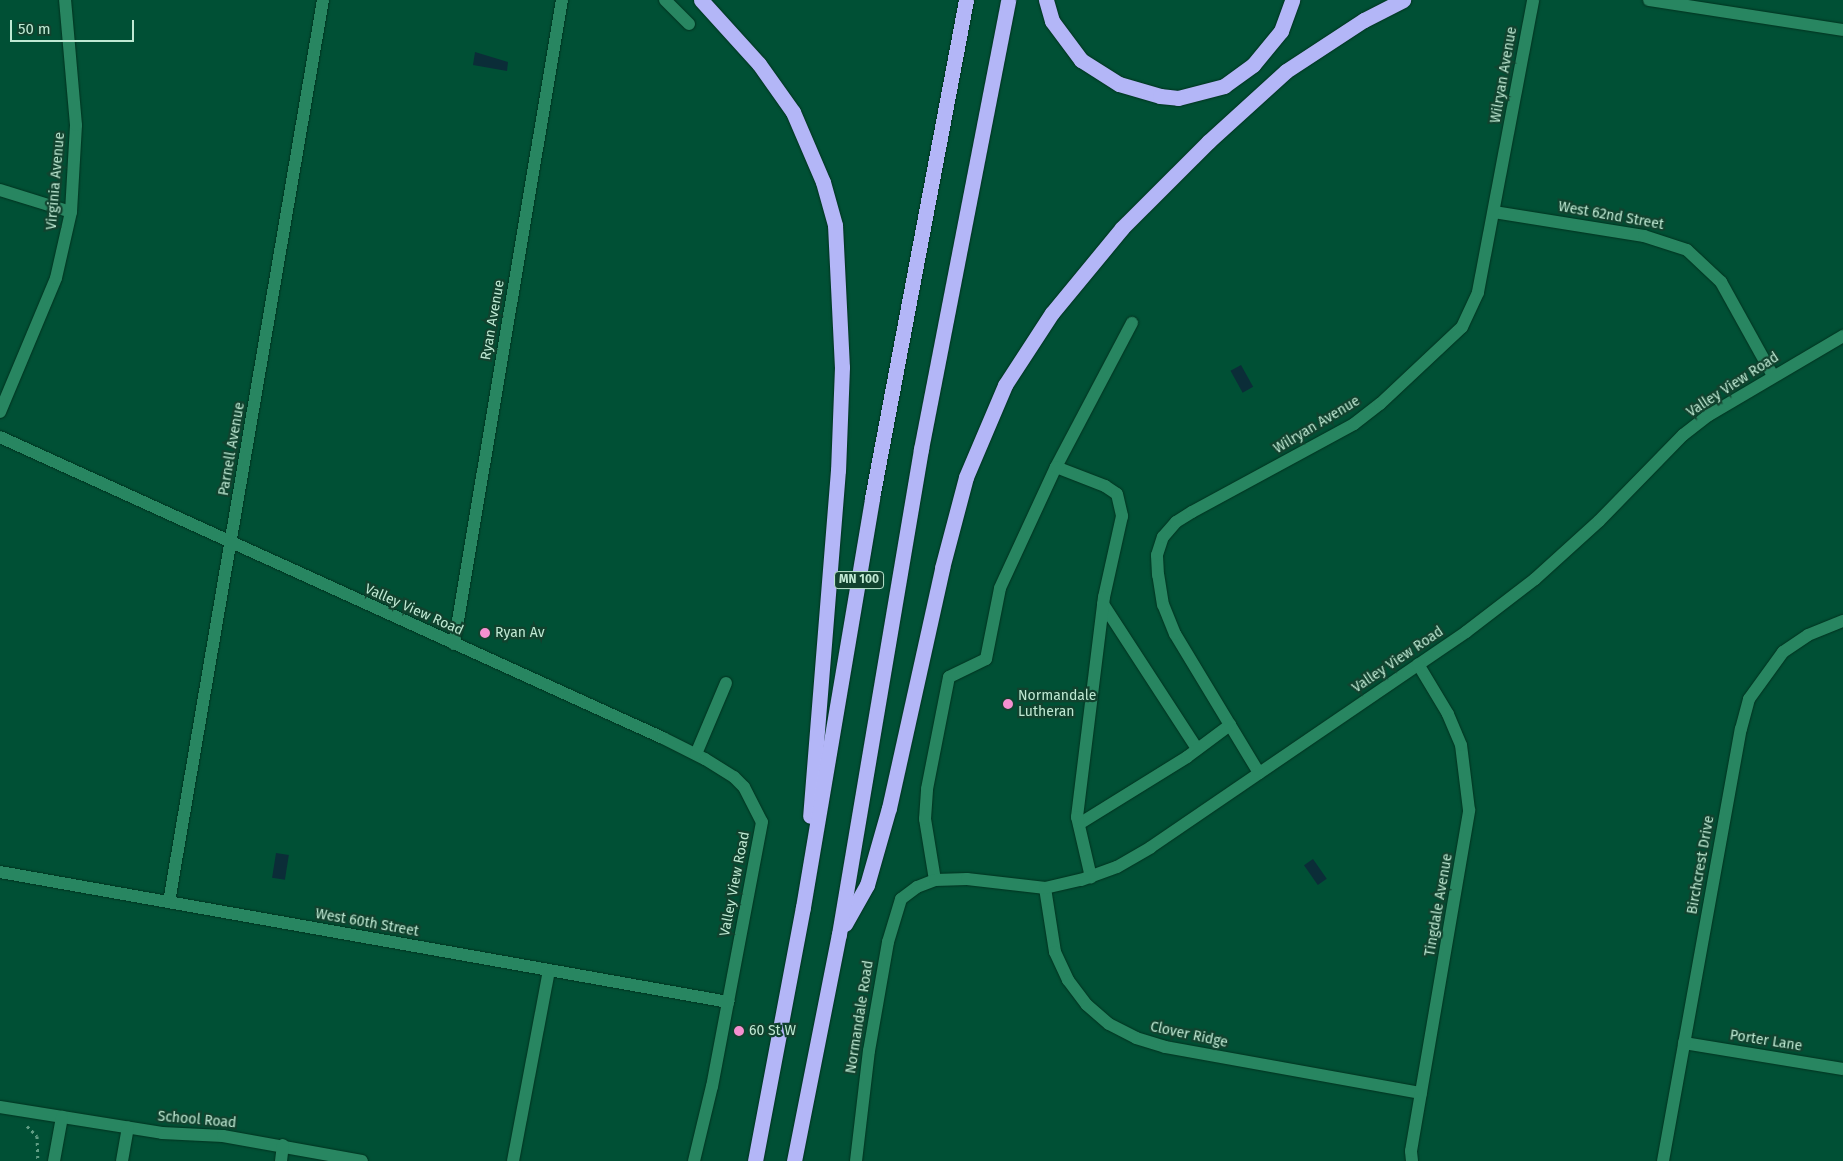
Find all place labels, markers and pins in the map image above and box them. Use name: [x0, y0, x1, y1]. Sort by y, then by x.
place label: Ryan Av: [495, 625, 545, 641]
marker: Ryan Av: [479, 627, 491, 639]
place label: Normandale Lutheran: [1018, 688, 1096, 720]
marker: Normandale Lutheran: [1002, 698, 1014, 710]
place label: 60 St W: [749, 1023, 796, 1039]
marker: 60 St W: [733, 1025, 745, 1037]

